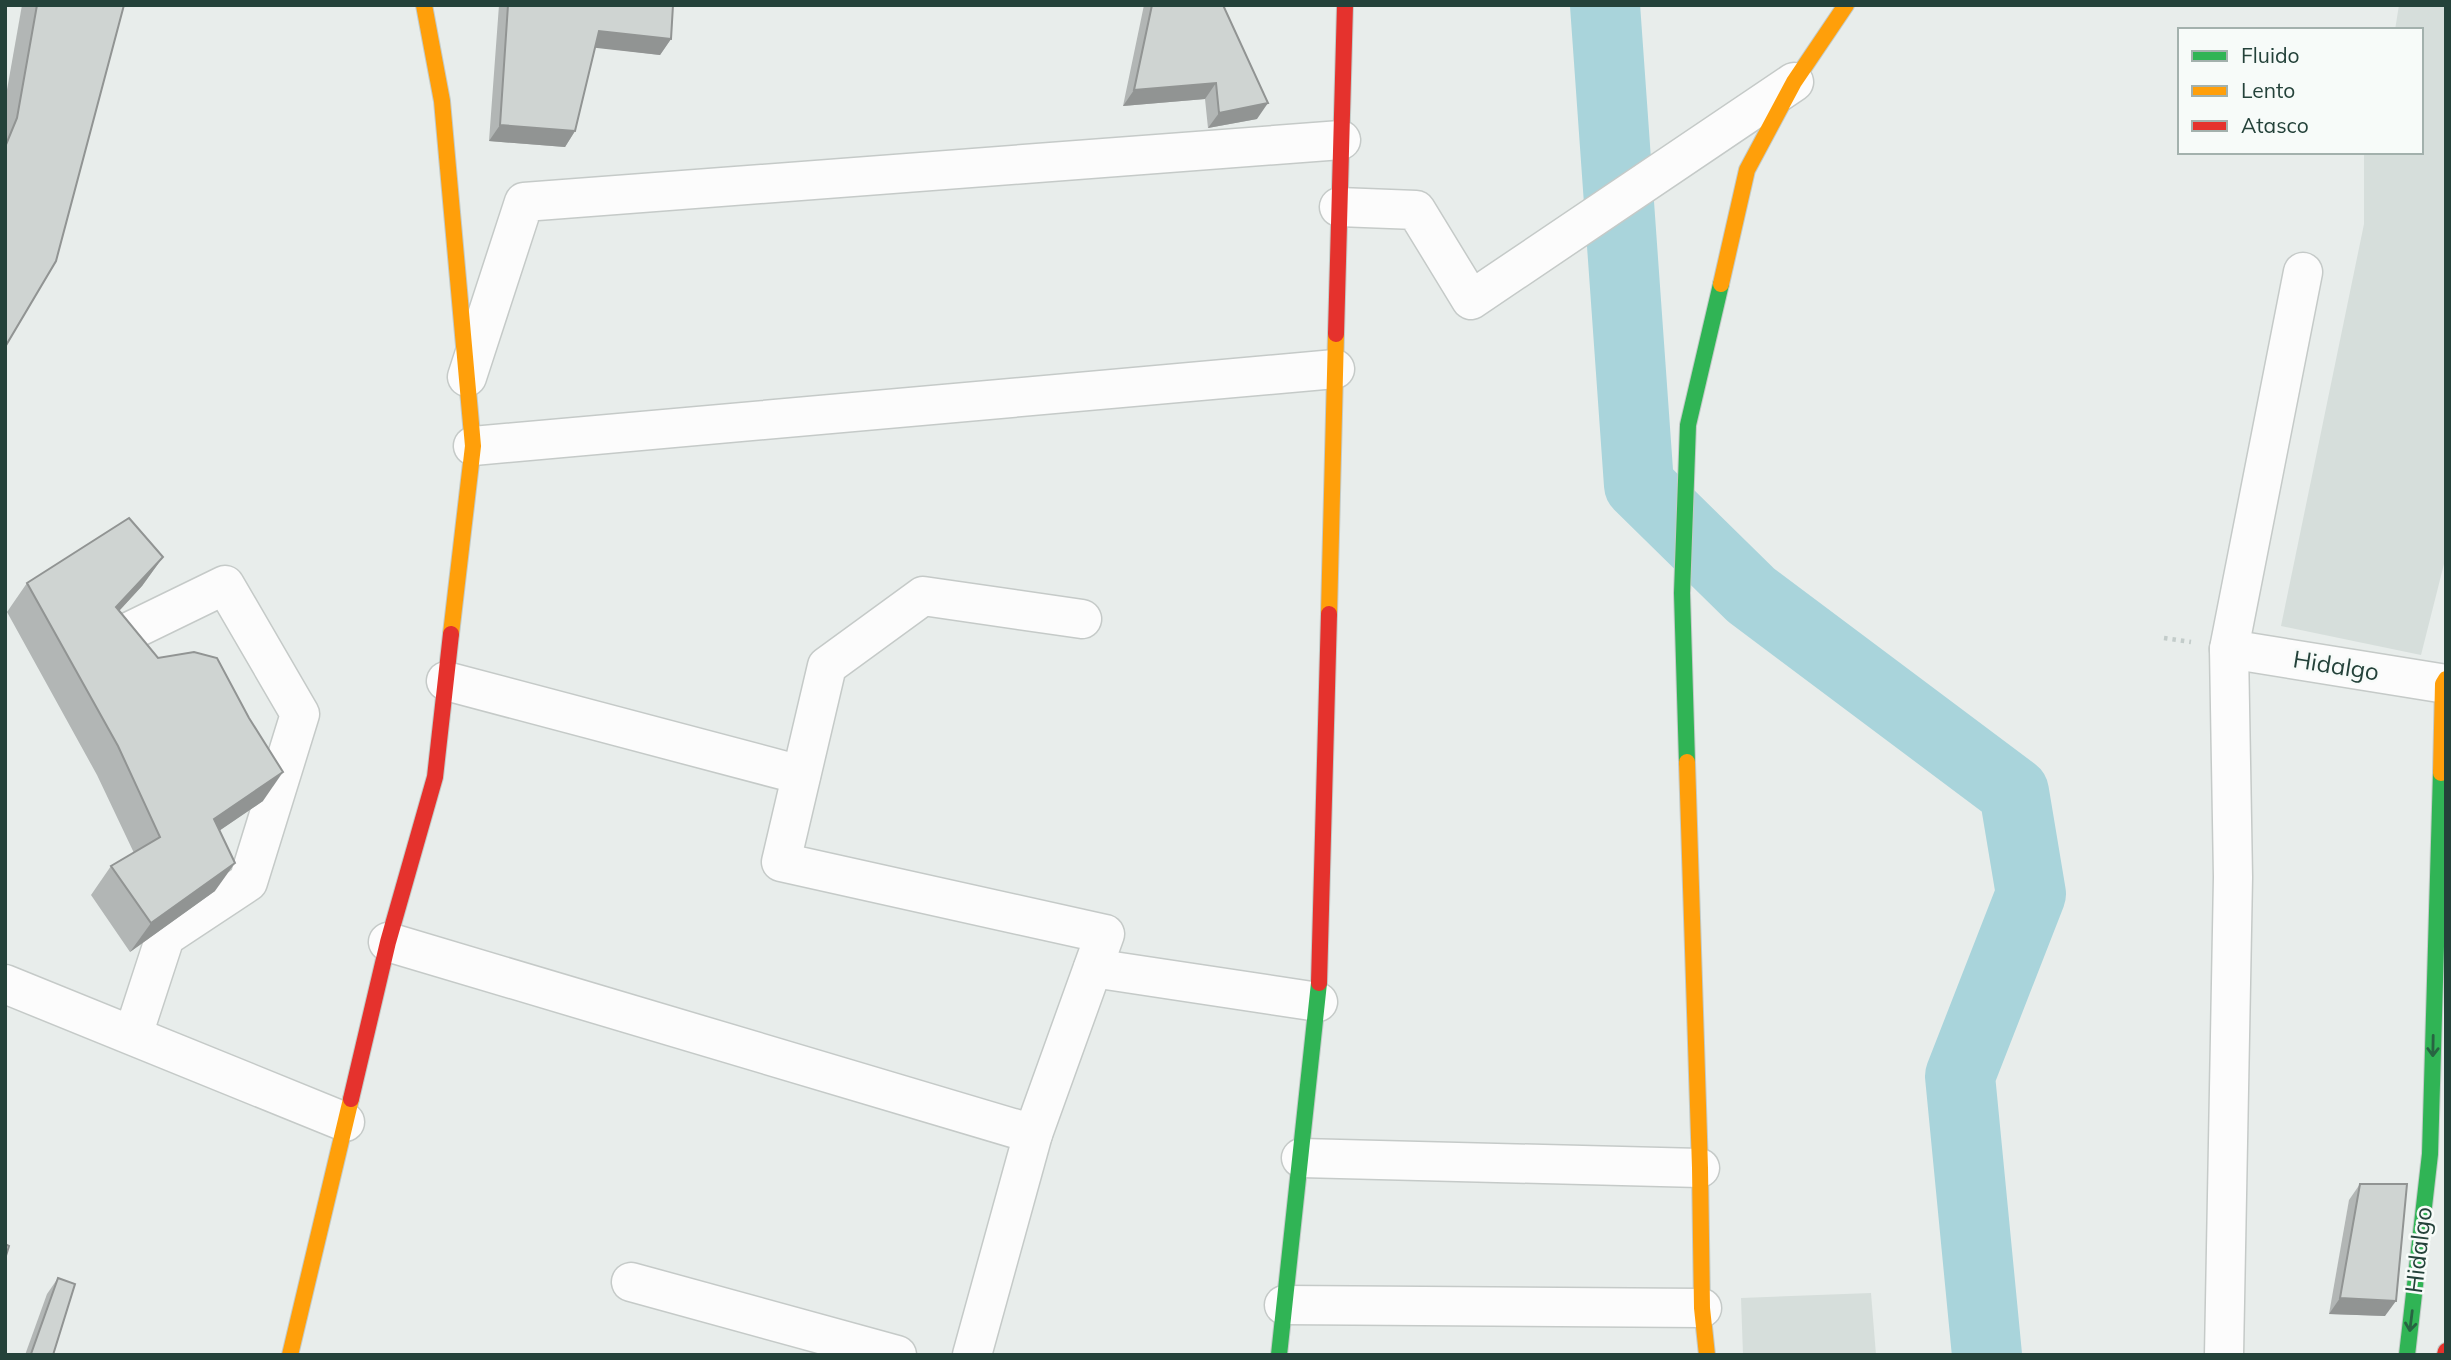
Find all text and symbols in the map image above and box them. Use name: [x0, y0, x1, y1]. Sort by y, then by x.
legend: [2178, 28, 2423, 154]
text: Fluido: [2241, 42, 2300, 68]
text: Lento: [2241, 77, 2295, 103]
text: Atasco: [2241, 112, 2309, 138]
street label: Hidalgo: [2291, 643, 2381, 687]
one-way arrow: [2426, 1034, 2439, 1057]
street label: Hidalgo: [2398, 1205, 2438, 1295]
one-way arrow: [2404, 1310, 2417, 1332]

